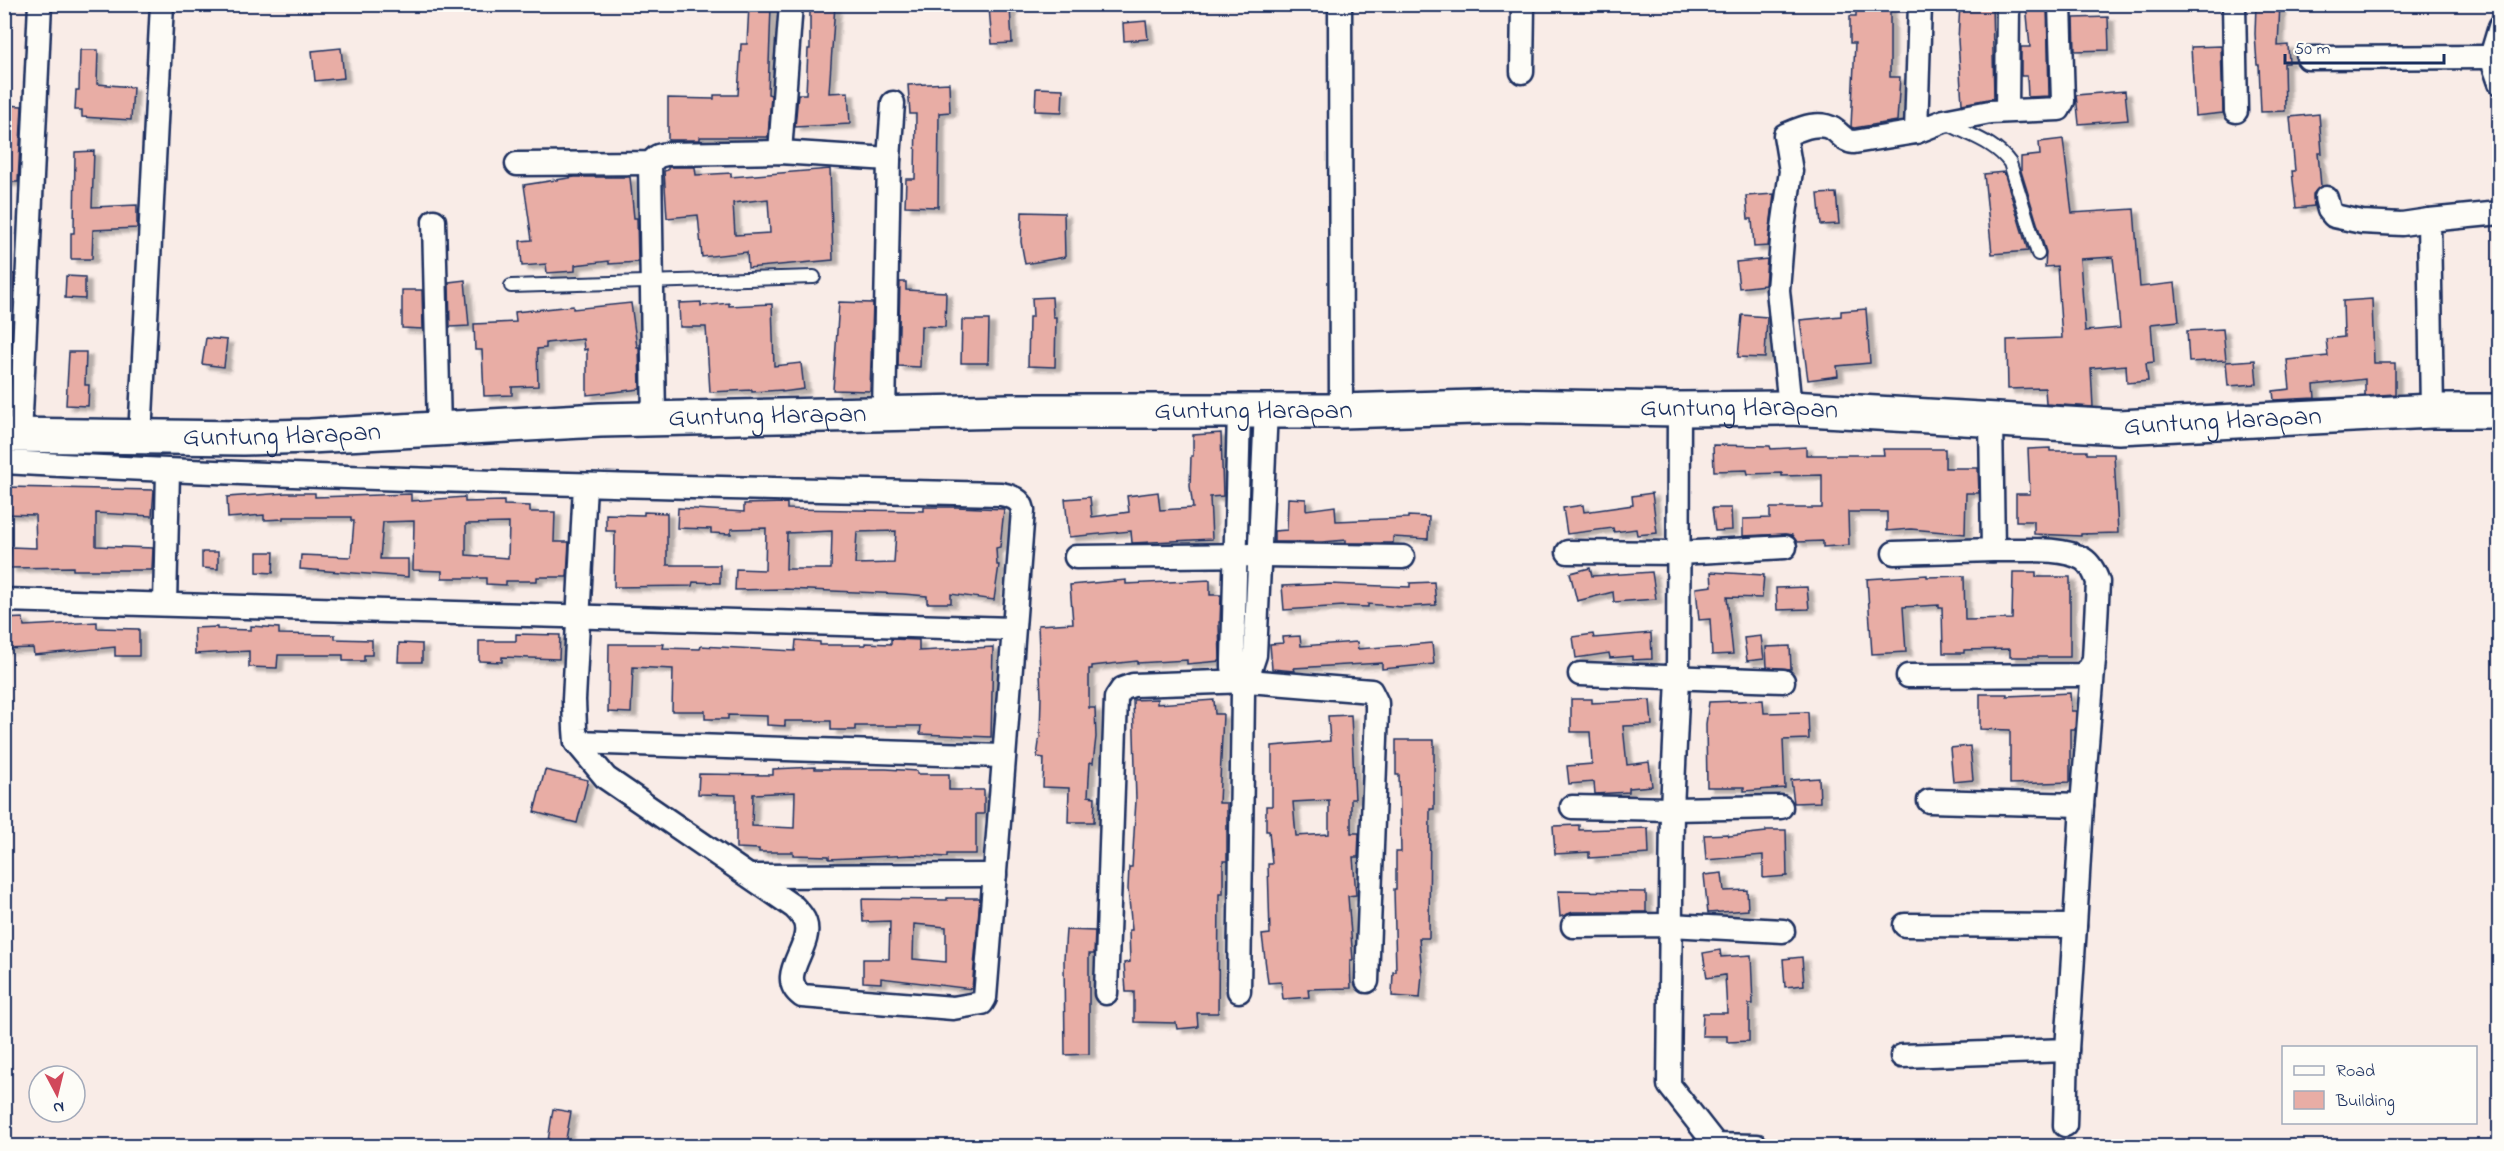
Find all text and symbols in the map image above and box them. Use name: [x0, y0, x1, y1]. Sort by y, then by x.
scale bar: [2285, 27, 2444, 65]
text: 50 m: [2294, 37, 2331, 63]
street label: Guntung Harapan: [1640, 388, 1839, 430]
street label: Guntung Harapan: [1154, 391, 1353, 431]
street label: Guntung Harapan: [668, 395, 867, 438]
street label: Guntung Harapan: [2123, 397, 2323, 446]
street label: Guntung Harapan: [183, 413, 382, 458]
legend: [2282, 1046, 2477, 1124]
text: Road: [2336, 1059, 2375, 1085]
north arrow: [27, 1064, 87, 1124]
text: Building: [2335, 1089, 2395, 1116]
text: N: [52, 1094, 65, 1119]

